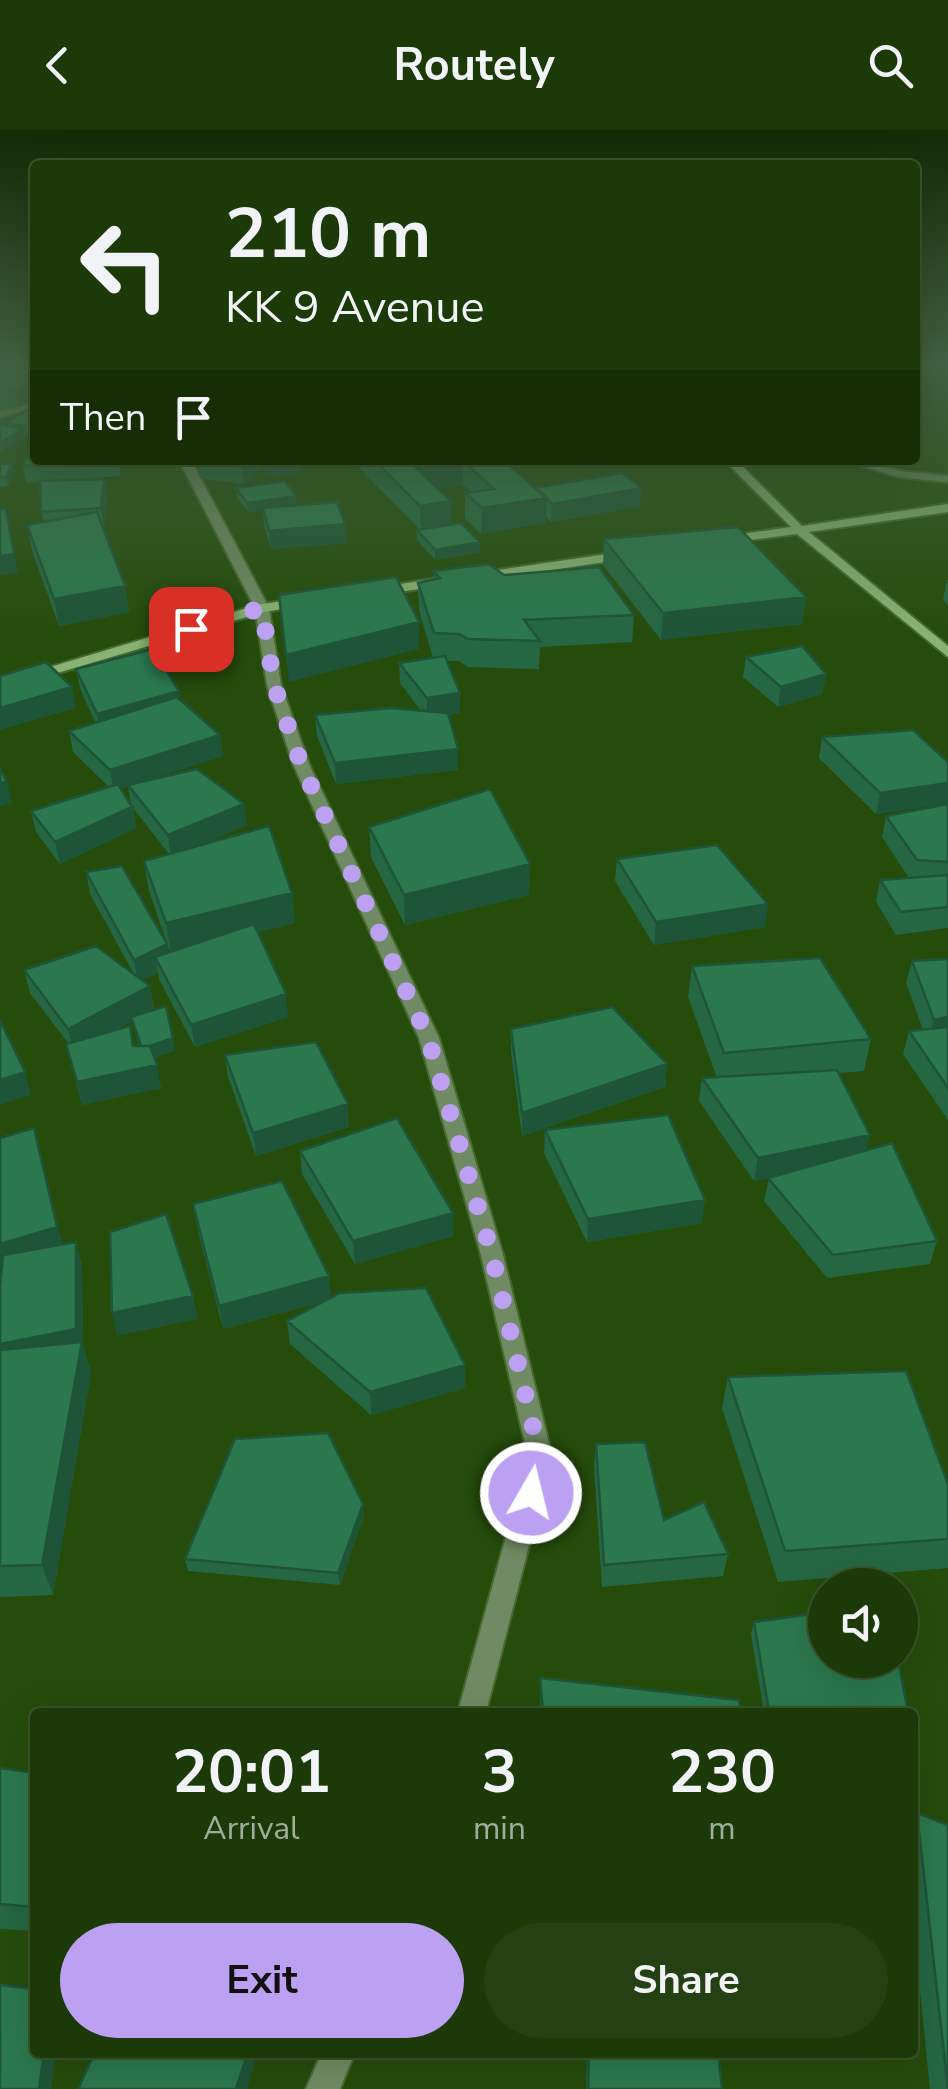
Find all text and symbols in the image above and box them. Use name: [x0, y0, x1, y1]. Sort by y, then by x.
text: Routely: [393, 35, 555, 96]
icon: back: [30, 38, 85, 93]
icon: search: [863, 38, 918, 93]
text: 210 m: [225, 186, 431, 282]
icon: left: [60, 200, 190, 330]
text: KK 9 Avenue: [225, 277, 485, 338]
icon: arrive: [166, 390, 221, 445]
text: Then: [60, 392, 146, 443]
pin: [149, 587, 234, 672]
icon: arrive: [164, 602, 219, 657]
position arrow: [479, 1441, 583, 1545]
map controls: [808, 1568, 918, 1678]
button: sound: [808, 1568, 918, 1678]
text: 20:01: [172, 1731, 331, 1813]
text: 3: [481, 1731, 517, 1813]
text: 230: [668, 1731, 776, 1813]
text: Arrival: [203, 1807, 300, 1850]
text: min: [473, 1807, 526, 1850]
text: m: [708, 1807, 736, 1850]
button: Exit: [60, 1923, 464, 2038]
button: Share: [484, 1923, 888, 2038]

